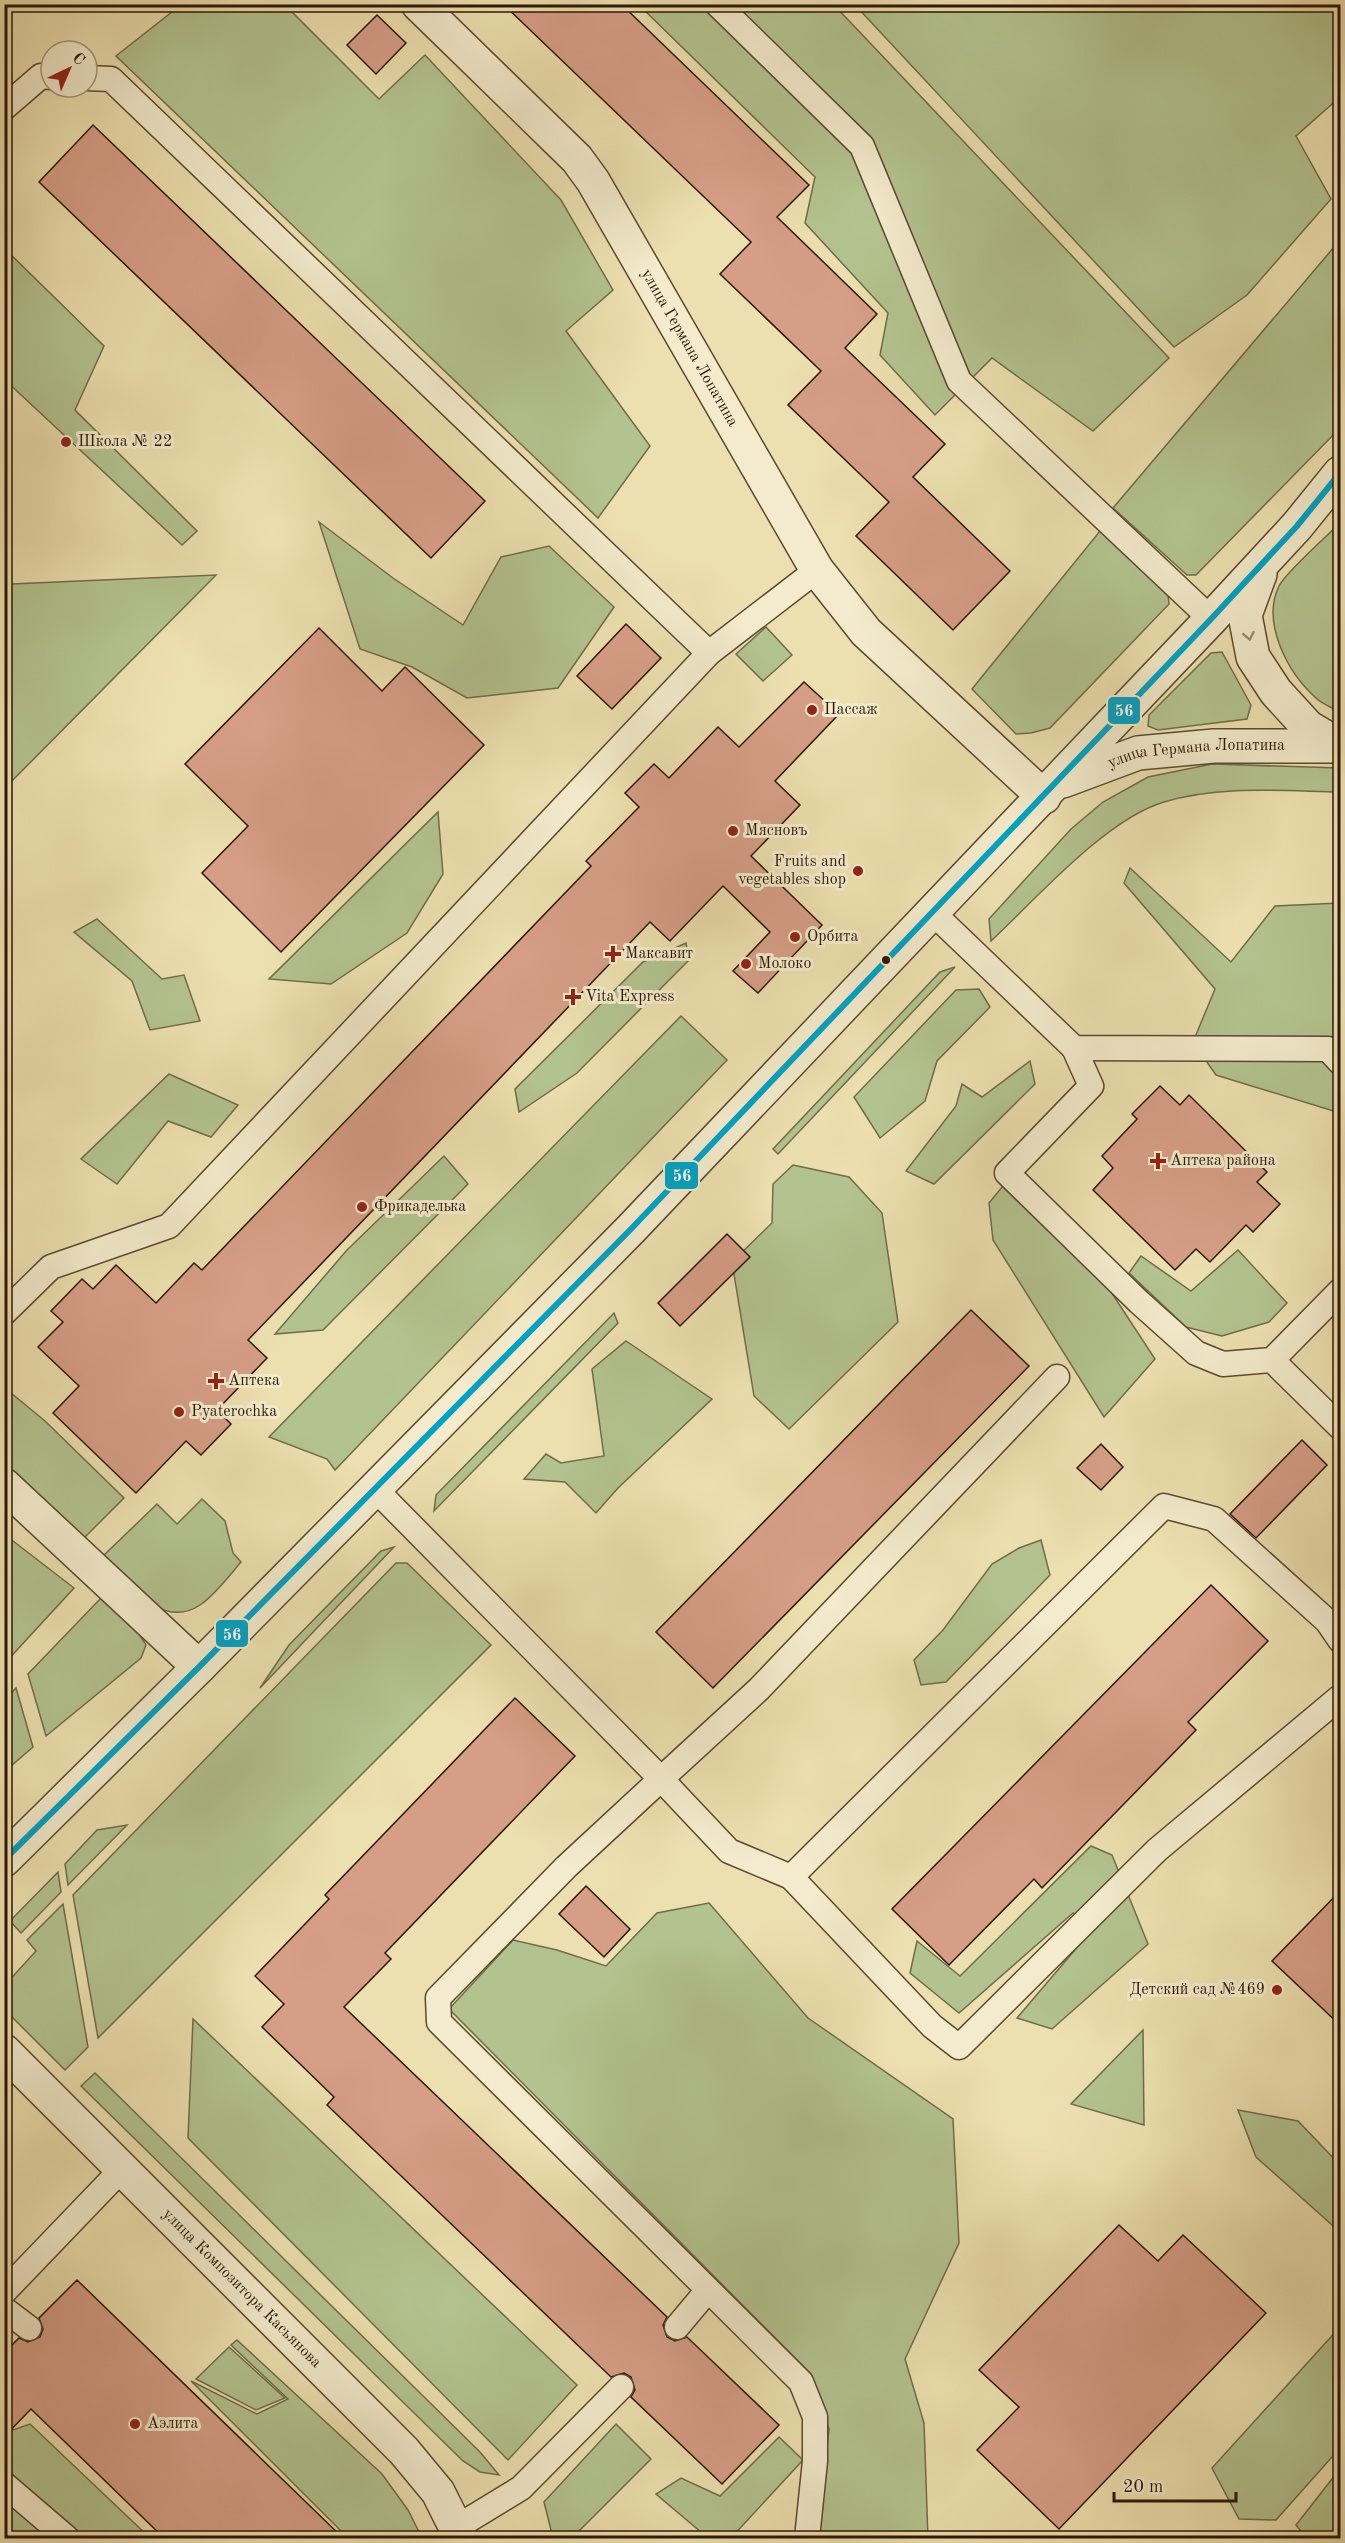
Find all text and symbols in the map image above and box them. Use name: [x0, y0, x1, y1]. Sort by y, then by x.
north arrow: [39, 39, 99, 99]
text: С: [69, 50, 87, 69]
street label: улица Германа Лопатина: [638, 267, 741, 429]
place label: Школа № 22: [78, 434, 172, 450]
marker: Школа № 22: [59, 435, 73, 449]
one-way arrow: [1242, 631, 1255, 641]
line badge: 56: [1107, 696, 1141, 725]
place label: Пассаж: [824, 702, 878, 718]
marker: Пассаж: [805, 703, 819, 717]
text: 56: [1115, 704, 1133, 720]
street label: улица Германа Лопатина: [1106, 738, 1285, 771]
place label: Мясновъ: [745, 823, 807, 839]
marker: Мясновъ: [726, 824, 740, 838]
place label: Fruits and vegetables shop: [738, 854, 846, 888]
marker: Fruits and vegetables shop: [851, 864, 865, 878]
place label: Орбита: [807, 929, 859, 945]
marker: Орбита: [788, 930, 802, 944]
place label: Максавит: [625, 946, 693, 962]
marker: Максавит: [606, 947, 620, 961]
unlabelled marker: [880, 954, 892, 966]
place label: Молоко: [758, 956, 811, 972]
marker: Молоко: [739, 957, 753, 971]
place label: Vita Express: [585, 989, 674, 1005]
marker: Vita Express: [566, 990, 580, 1004]
place label: Аптека района: [1170, 1153, 1276, 1169]
marker: Аптека района: [1151, 1154, 1165, 1168]
line badge: 56: [664, 1161, 699, 1190]
text: 56: [673, 1169, 691, 1185]
place label: Фрикаделька: [374, 1199, 466, 1215]
marker: Фрикаделька: [355, 1200, 369, 1214]
place label: Аптека: [228, 1373, 280, 1389]
marker: Аптека: [209, 1374, 223, 1388]
place label: Pyaterochka: [191, 1404, 277, 1420]
marker: Pyaterochka: [172, 1405, 186, 1419]
line badge: 56: [215, 1619, 249, 1648]
text: 56: [223, 1628, 241, 1644]
place label: Детский сад №469: [1129, 1982, 1265, 1998]
marker: Детский сад №469: [1270, 1983, 1284, 1997]
street label: улица Композитора Касьянова: [159, 2206, 324, 2371]
place label: Аэлита: [147, 2416, 199, 2432]
marker: Аэлита: [128, 2417, 142, 2431]
scale bar: [1114, 2465, 1236, 2503]
text: 20 m: [1123, 2478, 1163, 2496]

